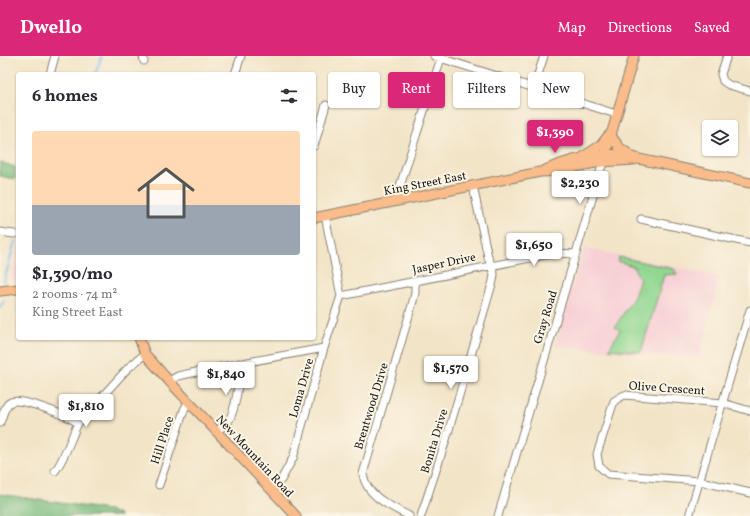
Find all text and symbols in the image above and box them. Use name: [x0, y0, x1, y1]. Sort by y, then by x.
text: Dwello: [20, 15, 82, 41]
text: Map: [558, 19, 586, 38]
text: Directions: [608, 19, 672, 38]
text: Saved: [694, 19, 730, 38]
chip: Buy: [328, 72, 380, 108]
chip: Rent: [388, 72, 445, 108]
chip: Filters: [453, 72, 520, 108]
chip: New: [528, 72, 584, 108]
text: 6 homes: [32, 85, 98, 108]
icon: filters: [278, 85, 300, 107]
pin: $1,390: [522, 120, 588, 154]
map controls: [702, 120, 738, 156]
button: layers: [702, 120, 738, 156]
text: $1,390: [536, 124, 574, 142]
icon: home: [130, 157, 202, 229]
street label: King Street East: [383, 168, 468, 200]
pin: $2,230: [547, 171, 613, 205]
text: $2,230: [561, 175, 599, 193]
pin: $1,650: [501, 233, 567, 267]
text: $1,650: [515, 237, 553, 255]
street label: Jasper Drive: [411, 249, 478, 278]
text: $1,390/mo: [32, 263, 113, 286]
text: 2 rooms · 74 m²: [32, 286, 117, 304]
street label: Gray Road: [530, 288, 562, 346]
text: King Street East: [32, 304, 123, 322]
street label: Loma Drive: [286, 356, 318, 420]
pin: $1,570: [418, 356, 484, 390]
text: $1,570: [433, 360, 469, 378]
street label: Brentwood Drive: [351, 361, 393, 452]
pin: $1,840: [193, 362, 259, 396]
text: $1,840: [207, 366, 245, 384]
street label: Olive Crescent: [628, 378, 706, 400]
pin: $1,810: [53, 394, 119, 428]
text: $1,810: [68, 398, 104, 416]
street label: Bonita Drive: [418, 407, 452, 475]
street label: New Mountain Road: [212, 412, 297, 502]
street label: Hill Place: [148, 414, 178, 466]

